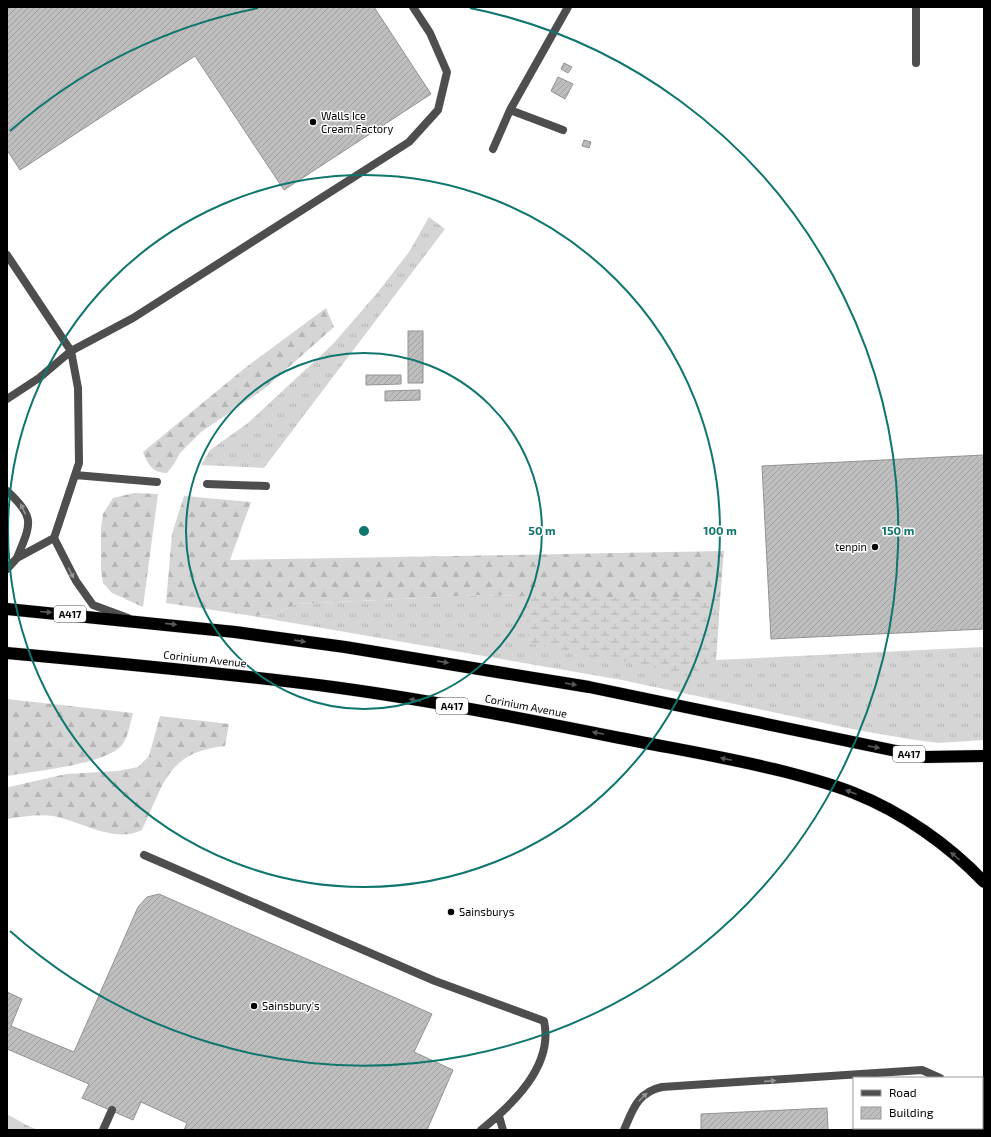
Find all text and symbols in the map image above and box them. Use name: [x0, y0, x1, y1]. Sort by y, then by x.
place label: Walls Ice Cream Factory: [321, 109, 394, 135]
marker: Walls Ice Cream Factory: [308, 117, 318, 127]
one-way arrow: [20, 503, 26, 515]
text: 50 m: [528, 523, 556, 537]
text: 100 m: [703, 523, 737, 537]
text: 150 m: [882, 523, 914, 537]
centre of rings: [357, 524, 371, 538]
place label: tenpin: [835, 540, 867, 553]
marker: tenpin: [870, 542, 880, 552]
one-way arrow: [68, 567, 75, 578]
road number: A417: [54, 606, 86, 622]
one-way arrow: [40, 609, 52, 616]
one-way arrow: [165, 621, 177, 628]
one-way arrow: [294, 638, 306, 644]
street label: Corinium Avenue: [163, 648, 247, 669]
one-way arrow: [437, 659, 449, 665]
one-way arrow: [565, 681, 577, 687]
street label: Corinium Avenue: [484, 691, 569, 720]
one-way arrow: [409, 697, 421, 703]
road number: A417: [436, 698, 468, 714]
one-way arrow: [592, 730, 604, 736]
one-way arrow: [868, 744, 880, 750]
road number: A417: [893, 746, 925, 762]
one-way arrow: [720, 755, 732, 761]
one-way arrow: [845, 788, 857, 794]
one-way arrow: [950, 852, 960, 861]
place label: Sainsburys: [459, 905, 515, 918]
marker: Sainsburys: [446, 907, 456, 917]
place label: Sainsbury's: [262, 999, 320, 1012]
marker: Sainsbury's: [249, 1001, 259, 1011]
one-way arrow: [764, 1077, 776, 1084]
legend: [853, 1077, 983, 1129]
text: Road: [889, 1085, 917, 1099]
one-way arrow: [638, 1092, 648, 1101]
text: Building: [889, 1105, 934, 1119]

